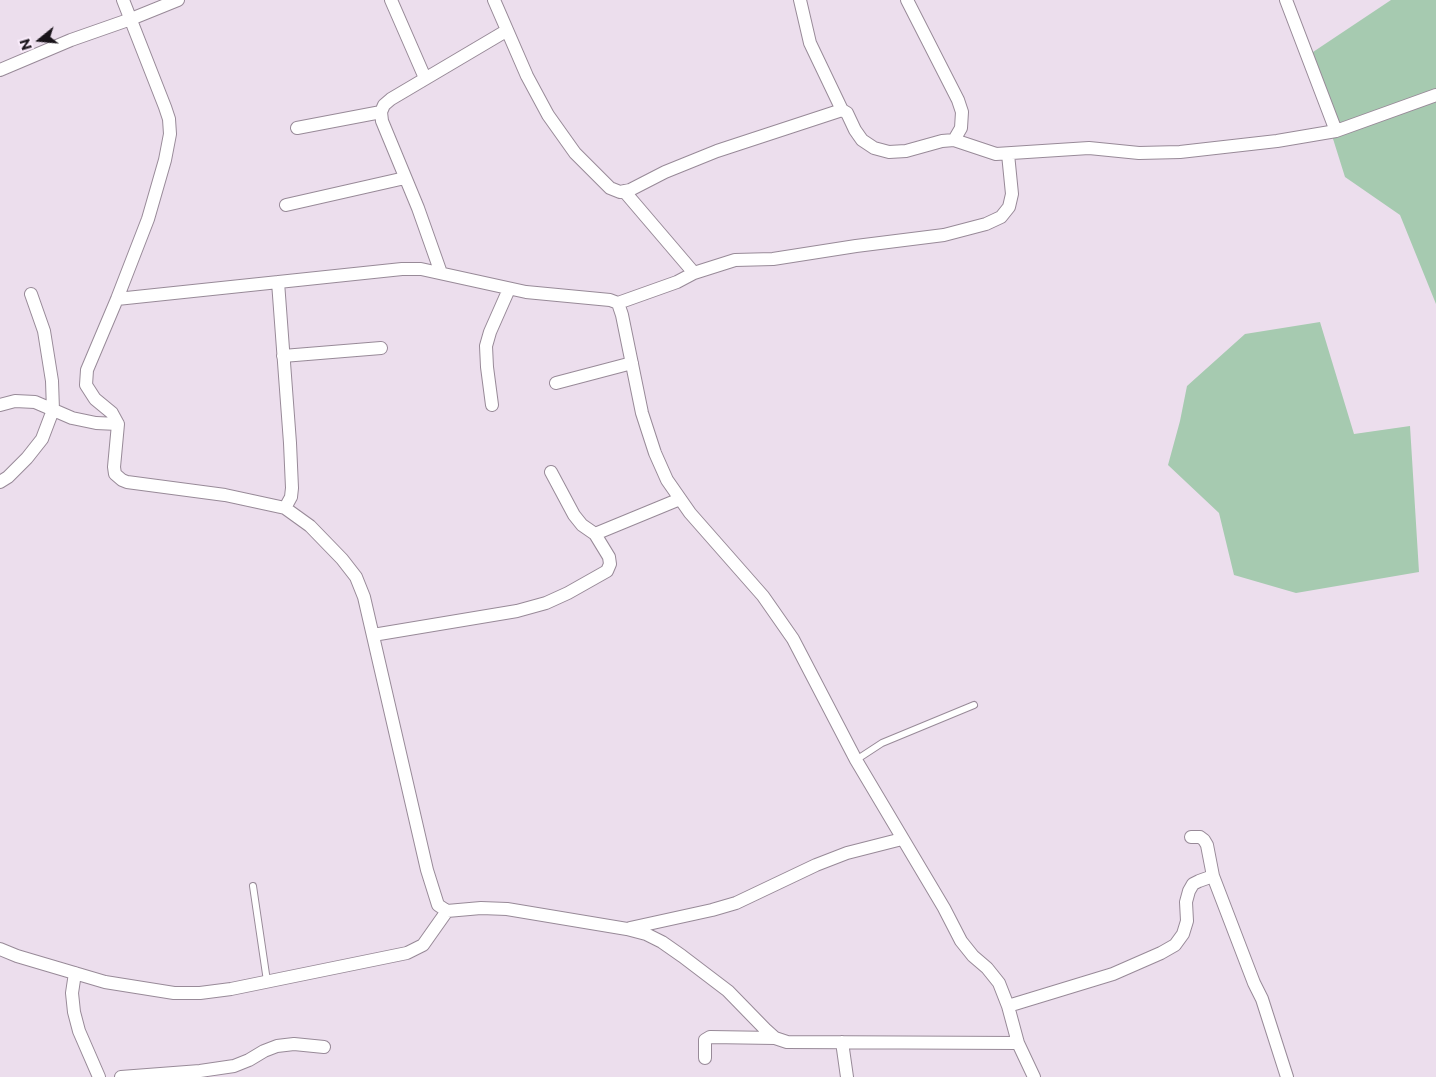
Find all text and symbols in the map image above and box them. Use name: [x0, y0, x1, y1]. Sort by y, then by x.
north arrow: [15, 15, 65, 65]
text: N: [15, 36, 36, 52]

